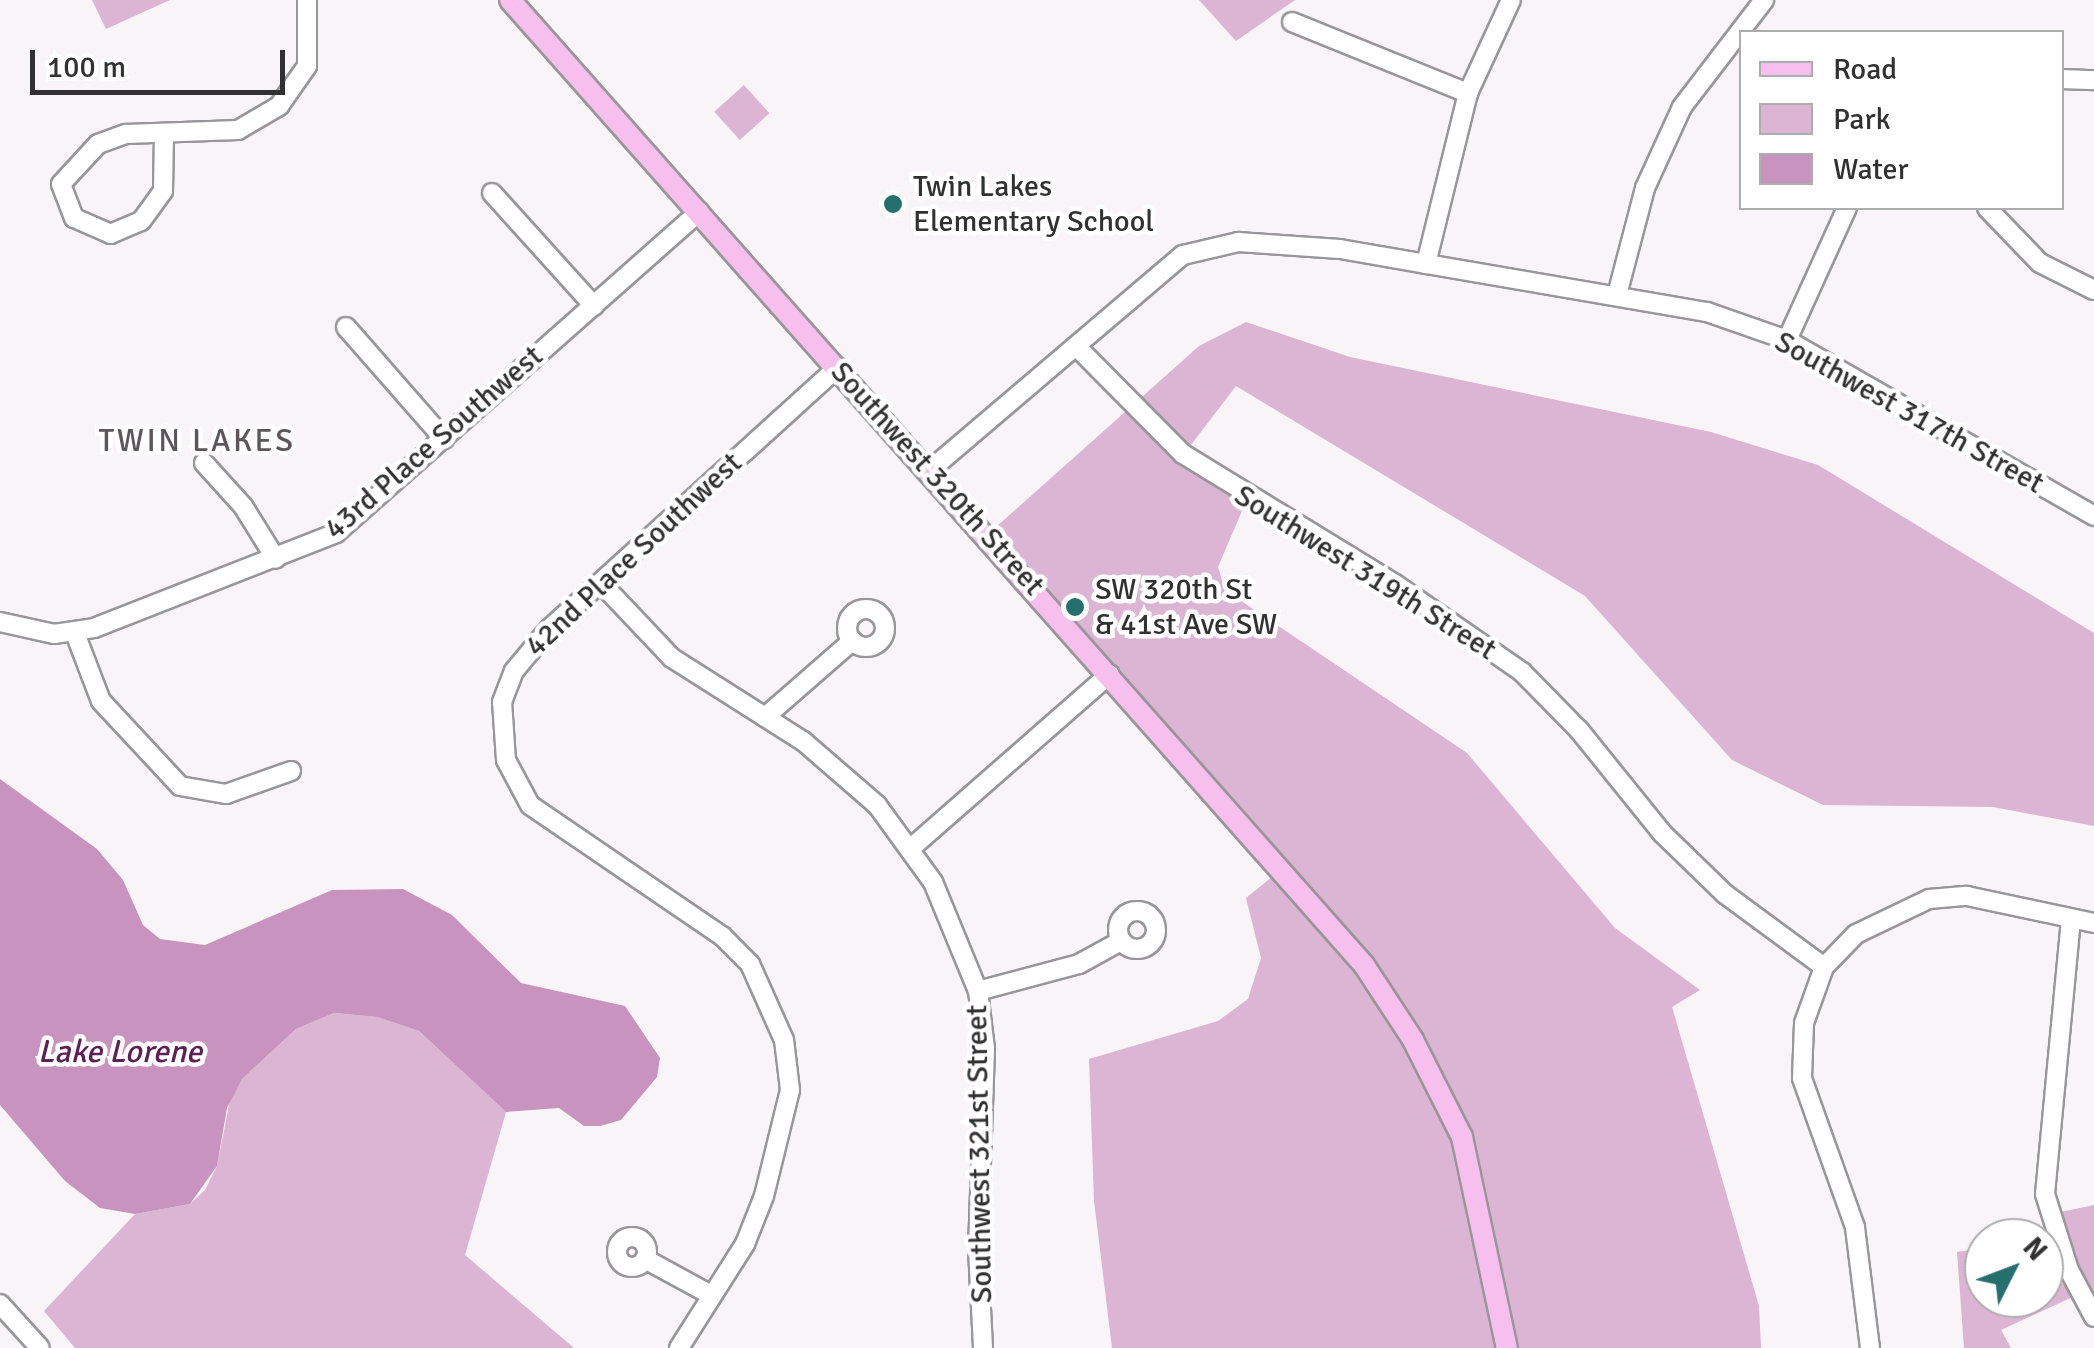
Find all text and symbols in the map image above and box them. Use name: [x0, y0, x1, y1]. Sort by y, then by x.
scale bar: [35, 30, 290, 92]
legend: [1739, 30, 2064, 210]
text: 100 m: [47, 49, 126, 86]
text: Road: [1833, 51, 1897, 88]
text: Park: [1833, 101, 1891, 138]
text: Water: [1833, 151, 1909, 188]
place label: Twin Lakes Elementary School: [913, 169, 1154, 240]
marker: Twin Lakes Elementary School: [882, 193, 904, 215]
street label: Southwest 317th Street: [1768, 324, 2050, 502]
street label: 43rd Place Southwest: [318, 338, 550, 548]
street label: Southwest 320th Street: [823, 355, 1051, 603]
district label: TWIN LAKES: [98, 422, 296, 460]
street label: 42nd Place Southwest: [518, 445, 750, 665]
street label: Southwest 319th Street: [1228, 478, 1502, 668]
place label: SW 320th St & 41st Ave SW: [1095, 572, 1277, 642]
marker: SW 320th St & 41st Ave SW: [1064, 596, 1086, 618]
street label: Southwest 321st Street: [959, 1004, 1001, 1304]
water label: Lake Lorene: [38, 1033, 202, 1071]
north arrow: [1964, 1218, 2064, 1318]
text: N: [2016, 1231, 2054, 1268]

